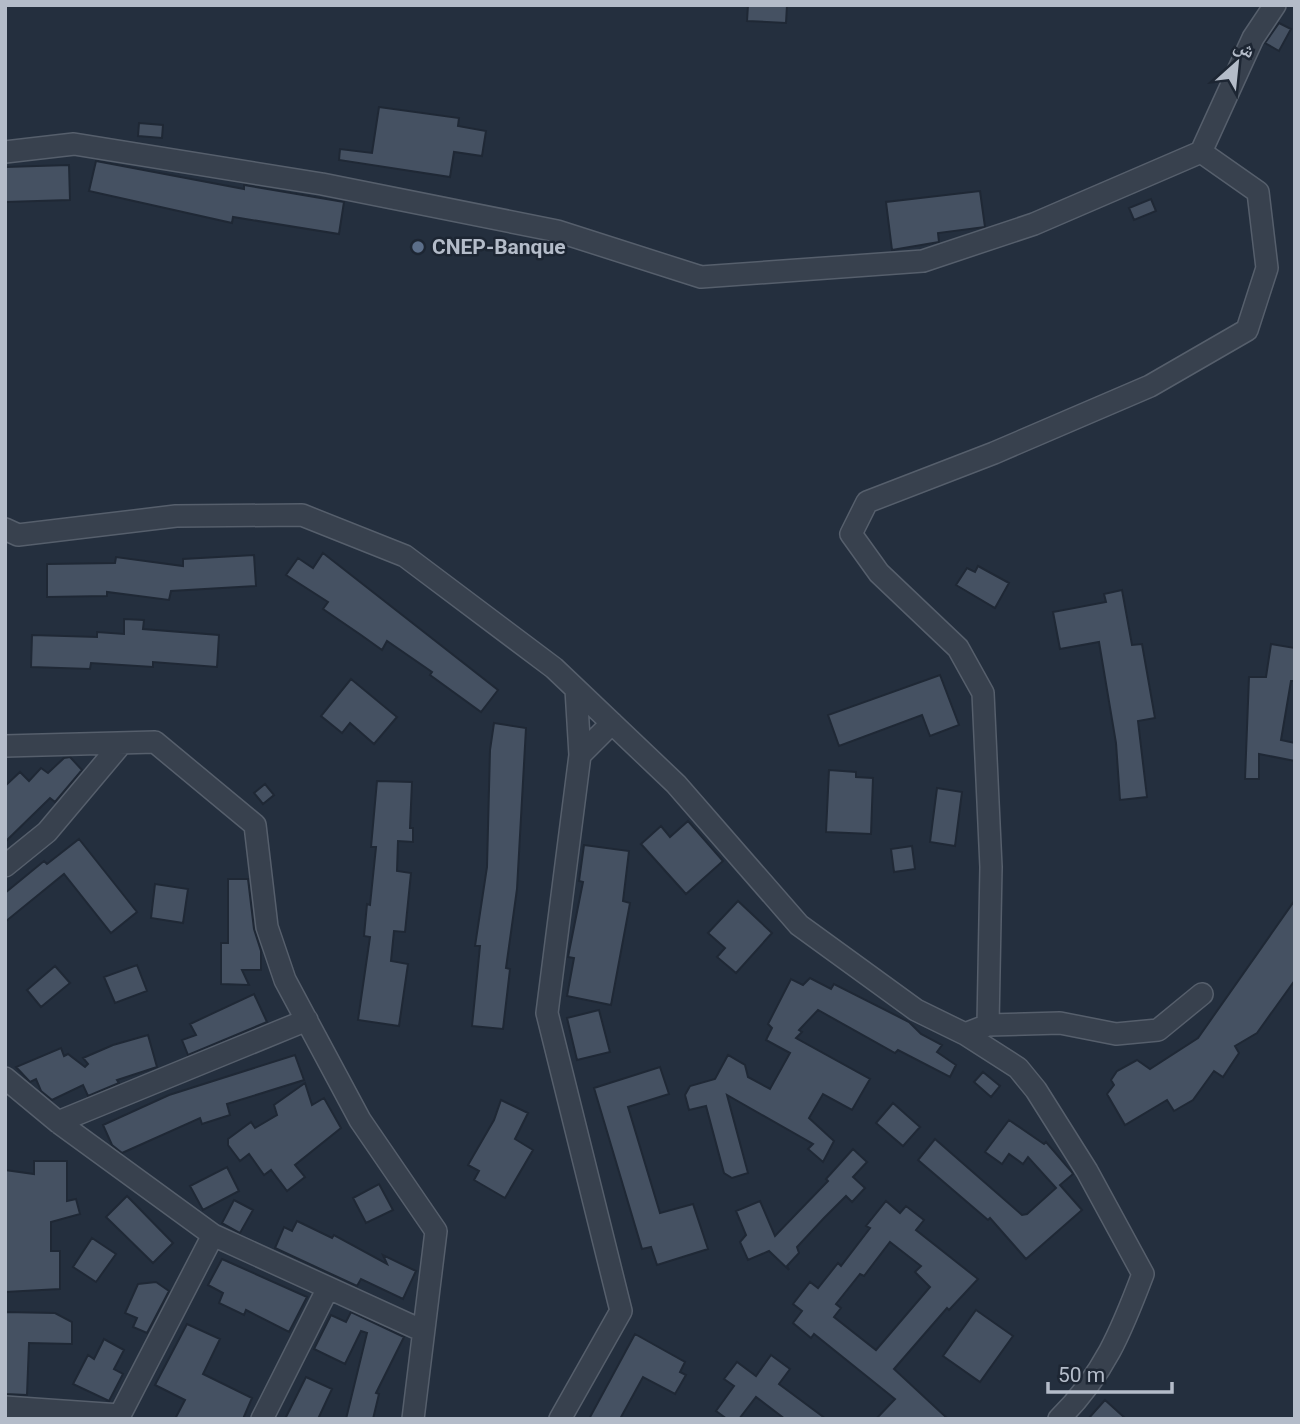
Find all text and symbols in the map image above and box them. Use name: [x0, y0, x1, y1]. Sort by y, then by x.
north arrow: [1202, 28, 1272, 98]
text: ش: [1230, 33, 1259, 63]
place label: CNEP-Banque: [432, 235, 566, 259]
marker: CNEP-Banque: [410, 239, 426, 255]
scale bar: [1048, 1350, 1172, 1394]
text: 50 m: [1058, 1363, 1105, 1387]

